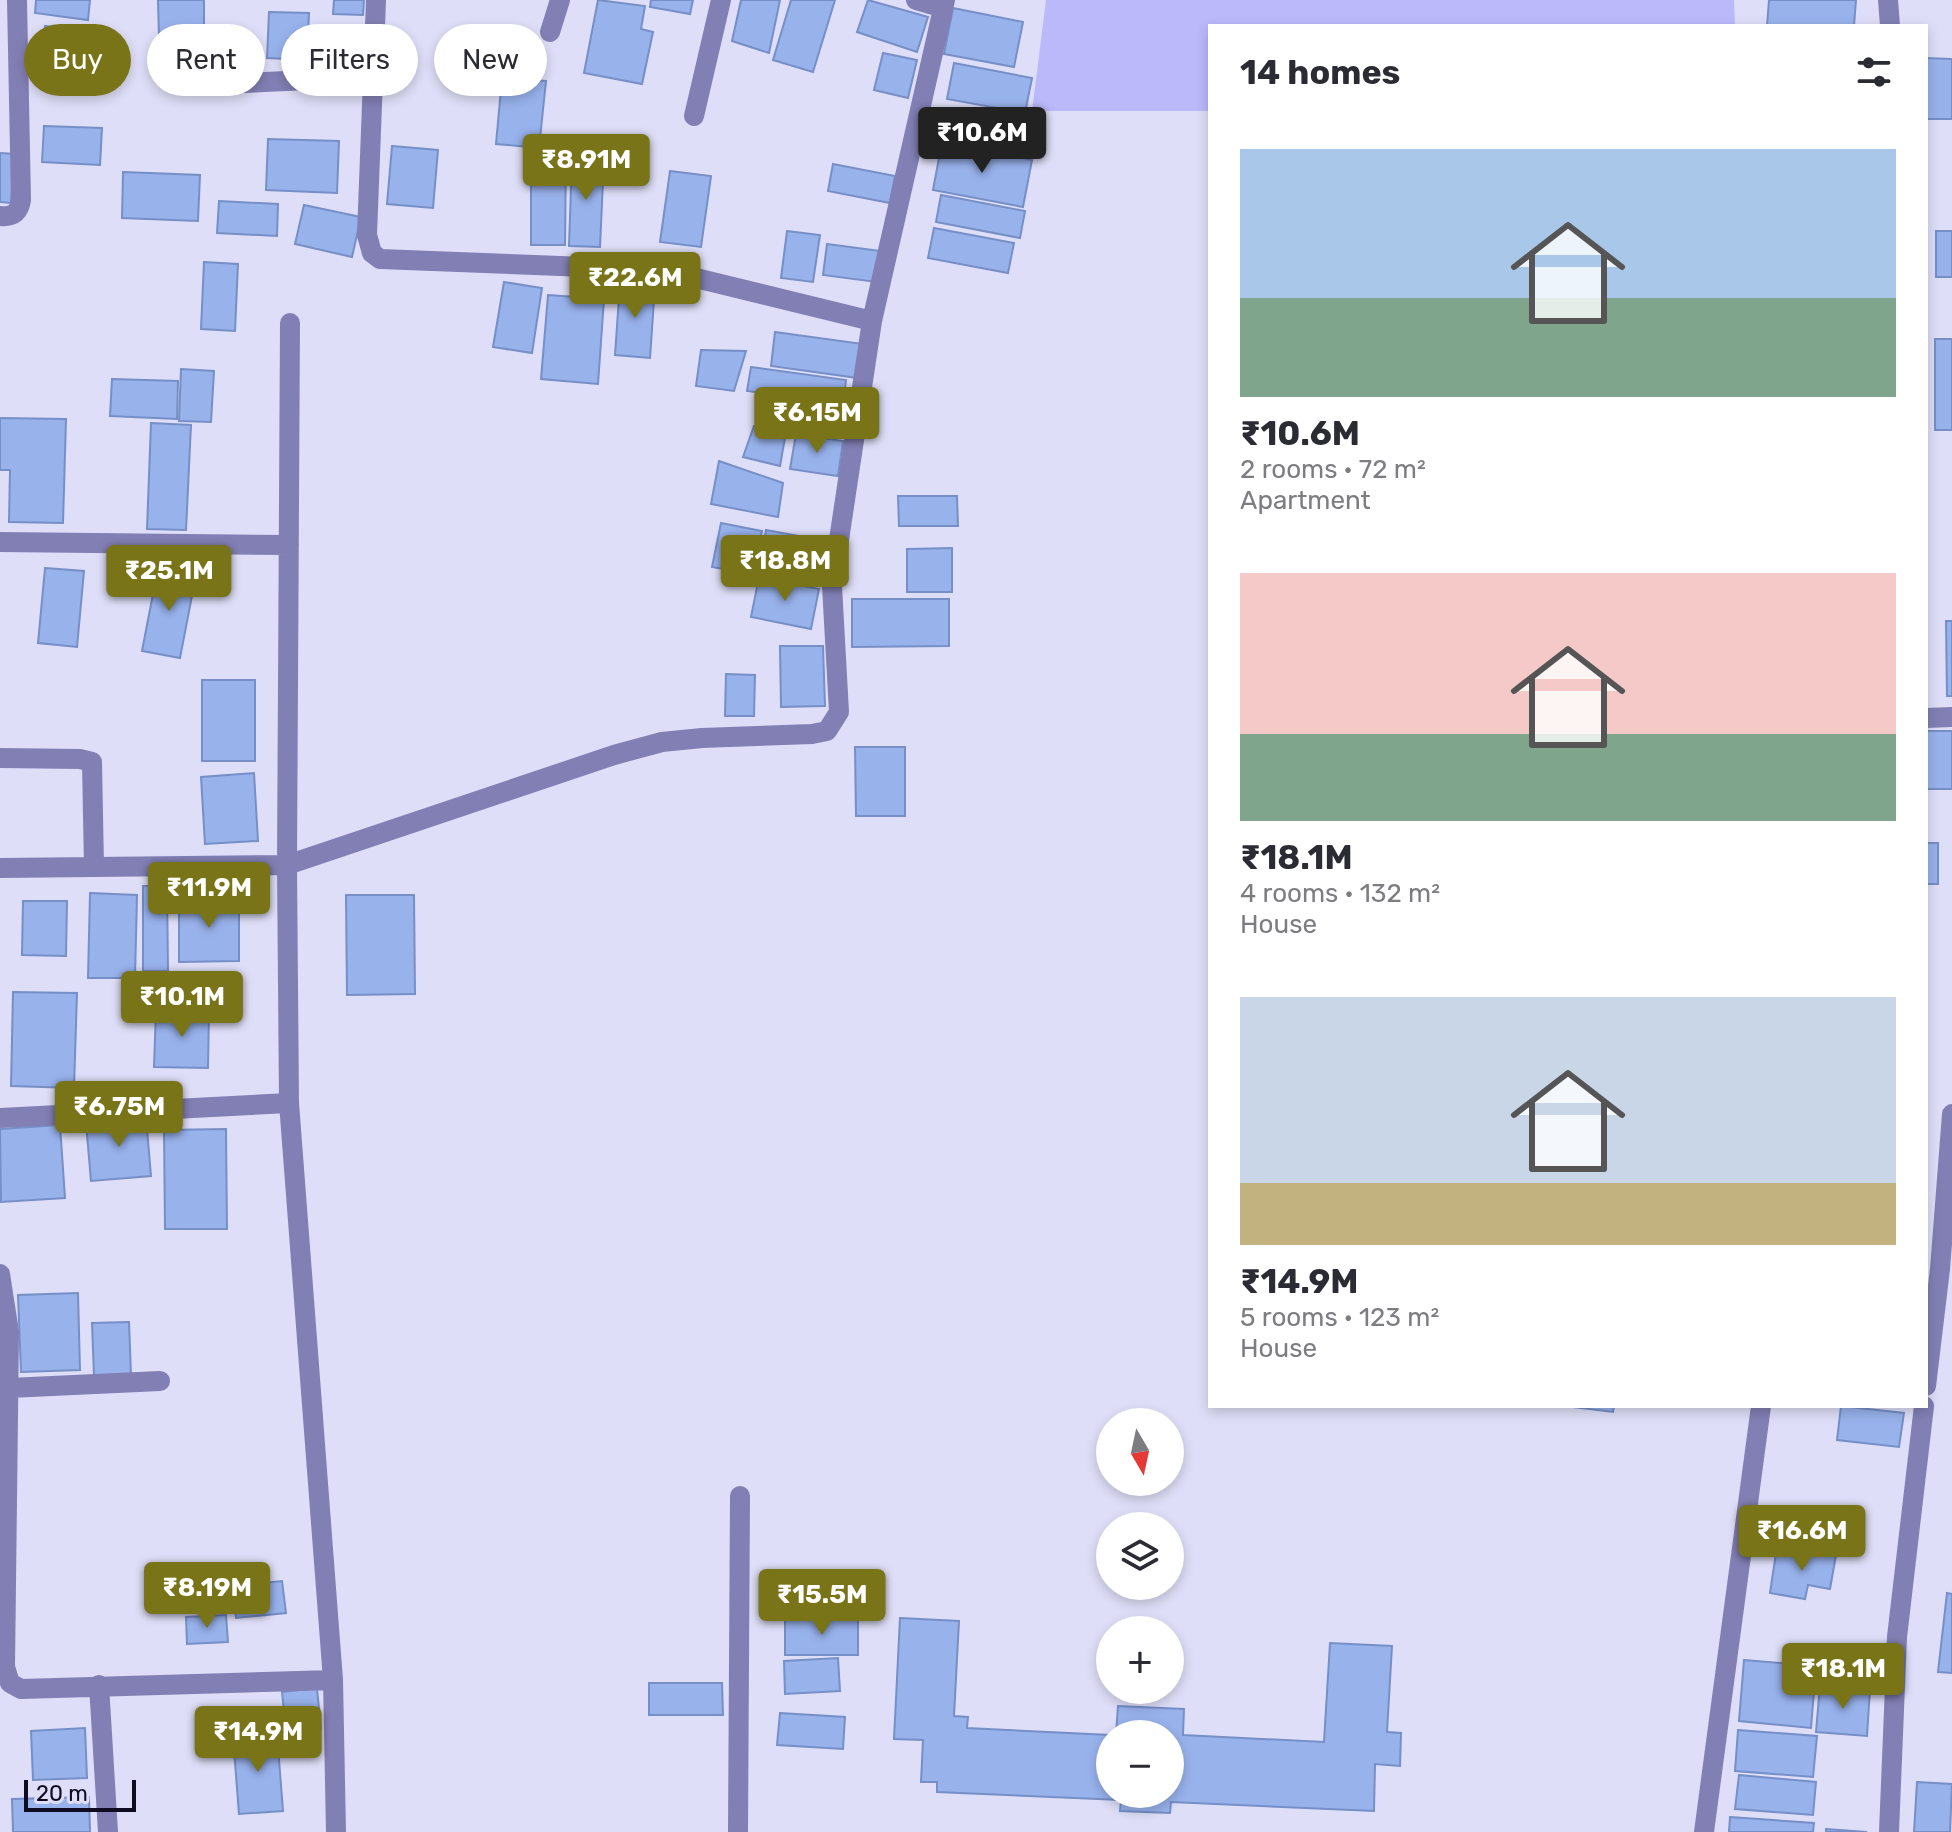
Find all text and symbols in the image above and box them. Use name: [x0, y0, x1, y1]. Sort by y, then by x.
chip: Buy: [24, 24, 131, 96]
chip: Rent: [147, 24, 265, 96]
chip: Filters: [281, 24, 418, 96]
chip: New: [434, 24, 547, 96]
icon: filters: [1852, 50, 1896, 94]
text: 14 homes: [1240, 52, 1400, 93]
pin: ₹10.6M: [917, 107, 1047, 175]
text: ₹10.6M: [936, 117, 1028, 148]
pin: ₹8.91M: [521, 134, 651, 202]
text: ₹8.91M: [541, 144, 631, 175]
icon: home: [1496, 201, 1640, 345]
pin: ₹22.6M: [570, 252, 700, 320]
text: ₹22.6M: [587, 262, 683, 293]
pin: ₹6.15M: [752, 387, 882, 455]
text: ₹6.15M: [772, 397, 862, 428]
text: ₹10.6M: [1240, 413, 1360, 454]
text: 2 rooms · 72 m²: [1240, 454, 1426, 485]
text: Apartment: [1240, 485, 1371, 516]
pin: ₹18.8M: [720, 535, 850, 603]
pin: ₹25.1M: [104, 545, 234, 613]
text: ₹18.8M: [739, 545, 831, 576]
text: ₹25.1M: [124, 555, 214, 586]
icon: home: [1496, 625, 1640, 769]
text: ₹18.1M: [1240, 837, 1353, 878]
pin: ₹11.9M: [144, 862, 274, 930]
text: ₹11.9M: [166, 872, 252, 903]
text: 4 rooms · 132 m²: [1240, 878, 1440, 909]
text: House: [1240, 909, 1317, 940]
pin: ₹10.1M: [117, 971, 247, 1039]
text: ₹10.1M: [139, 981, 225, 1012]
icon: home: [1496, 1049, 1640, 1193]
pin: ₹6.75M: [54, 1081, 184, 1149]
text: ₹6.75M: [73, 1091, 165, 1122]
text: ₹14.9M: [1240, 1261, 1359, 1302]
text: 5 rooms · 123 m²: [1240, 1302, 1439, 1333]
text: House: [1240, 1333, 1317, 1364]
north arrow: [1096, 1408, 1184, 1496]
map controls: [1096, 1408, 1184, 1808]
pin: ₹16.6M: [1737, 1505, 1867, 1573]
button: layers: [1096, 1512, 1184, 1600]
text: ₹16.6M: [1756, 1515, 1848, 1546]
pin: ₹8.19M: [142, 1562, 272, 1630]
pin: ₹15.5M: [757, 1569, 887, 1637]
text: ₹8.19M: [162, 1572, 252, 1603]
text: ₹15.5M: [777, 1579, 867, 1610]
button: +: [1096, 1616, 1184, 1704]
pin: ₹18.1M: [1778, 1643, 1908, 1711]
text: ₹18.1M: [1800, 1653, 1886, 1684]
pin: ₹14.9M: [193, 1706, 323, 1774]
text: ₹14.9M: [213, 1716, 303, 1747]
button: −: [1096, 1720, 1184, 1808]
scale bar: [24, 1776, 136, 1812]
text: 20 m: [36, 1780, 88, 1807]

